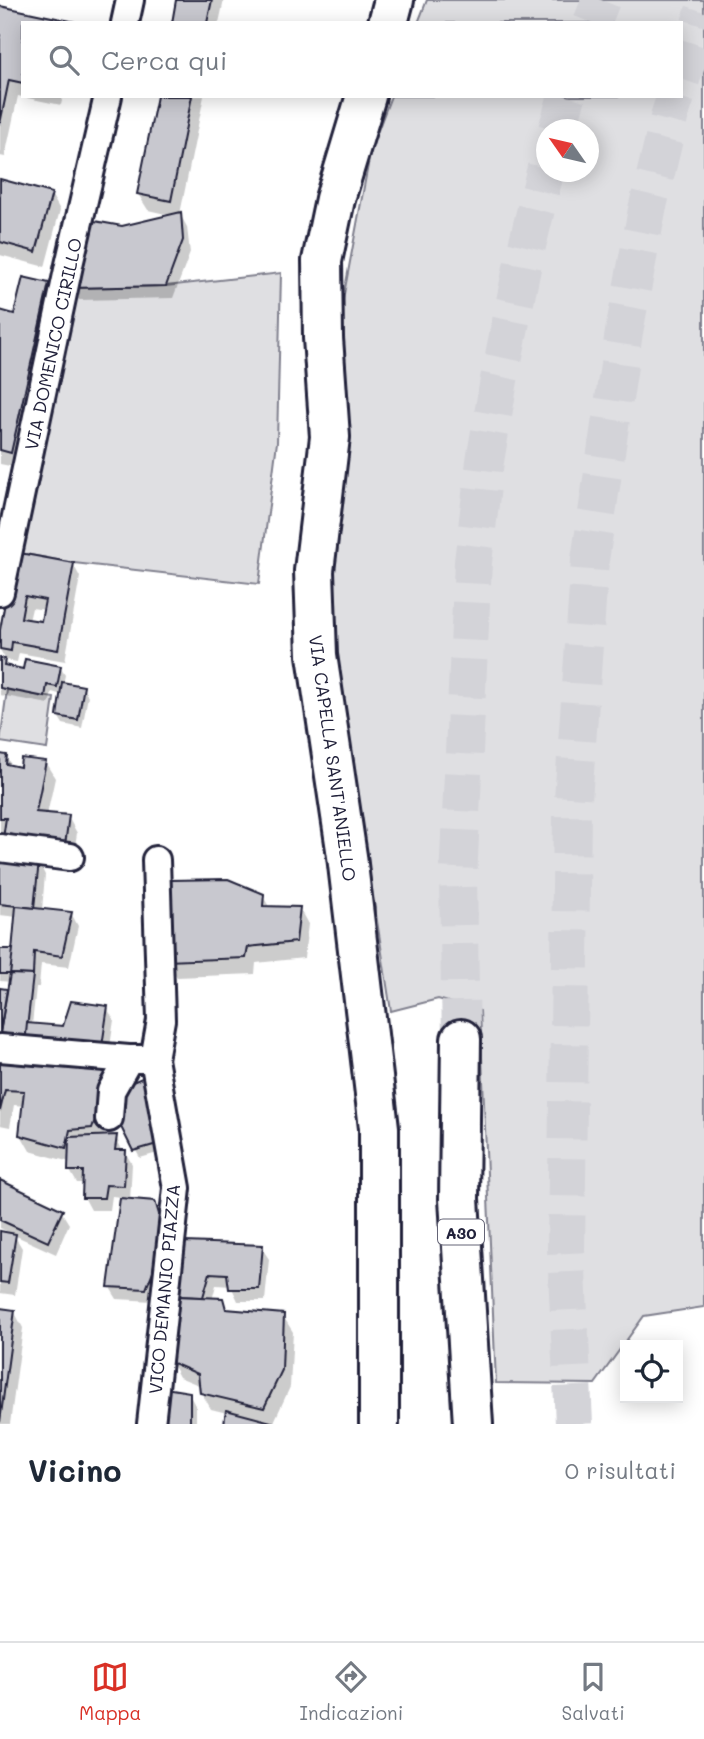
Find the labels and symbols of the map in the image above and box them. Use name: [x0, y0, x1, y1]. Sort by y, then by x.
north arrow: [536, 119, 599, 182]
street label: VIA DOMENICO CIRILLO: [19, 236, 87, 452]
street label: VIA CAPELLA SANT'ANIELLO: [304, 633, 362, 883]
street label: VICO DEMANIO PIAZZA: [143, 1183, 185, 1395]
road number: A30: [438, 1220, 484, 1244]

